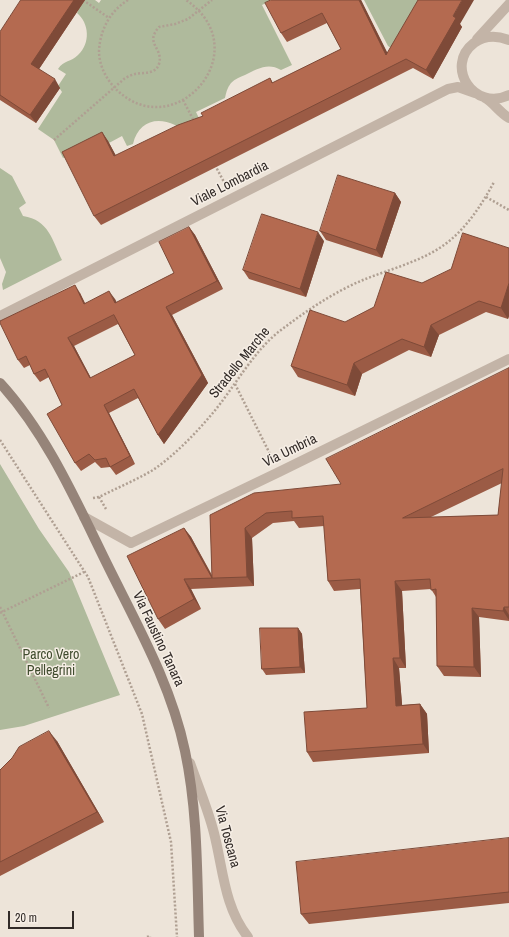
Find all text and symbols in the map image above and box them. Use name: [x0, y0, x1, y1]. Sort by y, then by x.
street label: Viale Lombardia: [189, 157, 271, 211]
street label: Stradello Marche: [206, 324, 274, 402]
street label: Via Umbria: [260, 431, 320, 471]
street label: Via Faustino Tanara: [129, 589, 187, 689]
park label: Parco Vero Pellegrini: [23, 647, 79, 680]
street label: Via Toscana: [211, 804, 243, 870]
scale bar: [10, 903, 76, 929]
text: 20 m: [15, 910, 37, 926]

